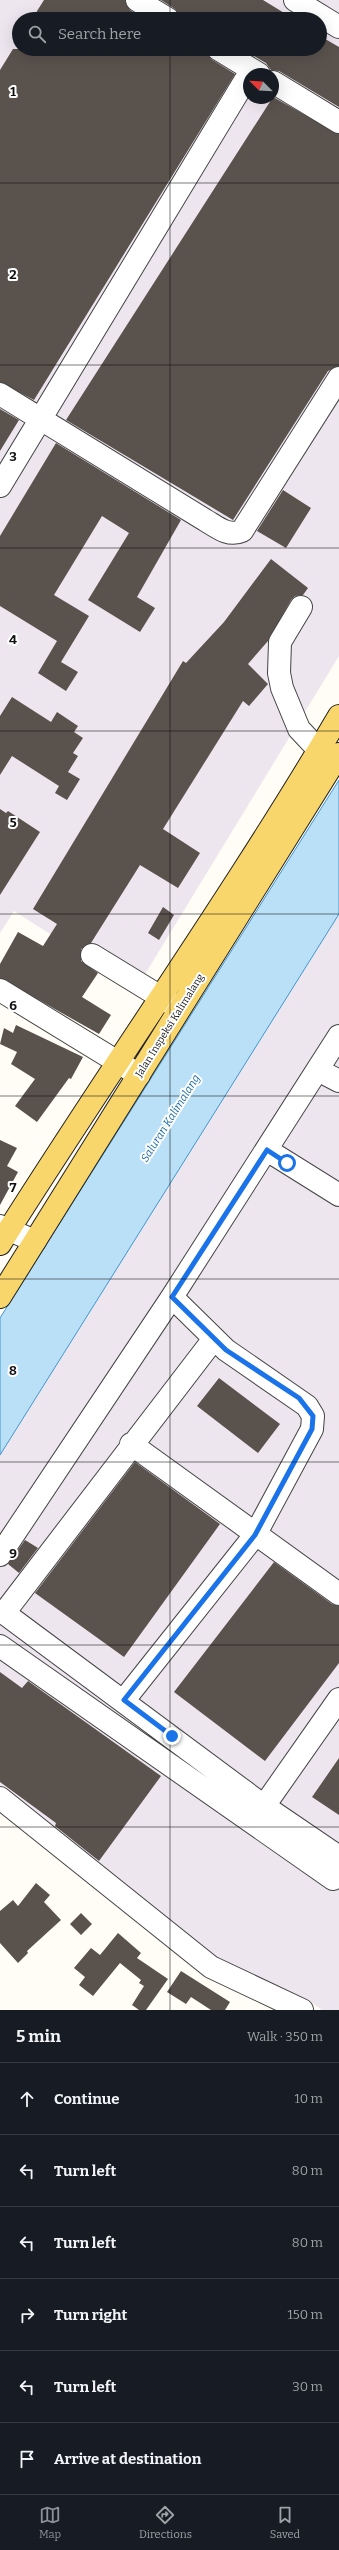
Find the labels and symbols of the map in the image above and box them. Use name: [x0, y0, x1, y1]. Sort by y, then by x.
north arrow: [243, 68, 279, 104]
text: 1: [10, 84, 16, 99]
text: 2: [9, 267, 17, 282]
text: 3: [9, 449, 17, 464]
text: 4: [9, 632, 17, 647]
text: 5: [9, 815, 17, 830]
street label: Jalan Inspeksi Kalimalang: [133, 971, 207, 1080]
text: 6: [9, 998, 17, 1013]
water label: Saluran Kalimalang: [138, 1072, 203, 1164]
route start: [278, 1154, 296, 1172]
text: 7: [10, 1180, 17, 1195]
text: 8: [9, 1363, 17, 1378]
text: 9: [9, 1546, 17, 1561]
route end: [163, 1727, 181, 1745]

